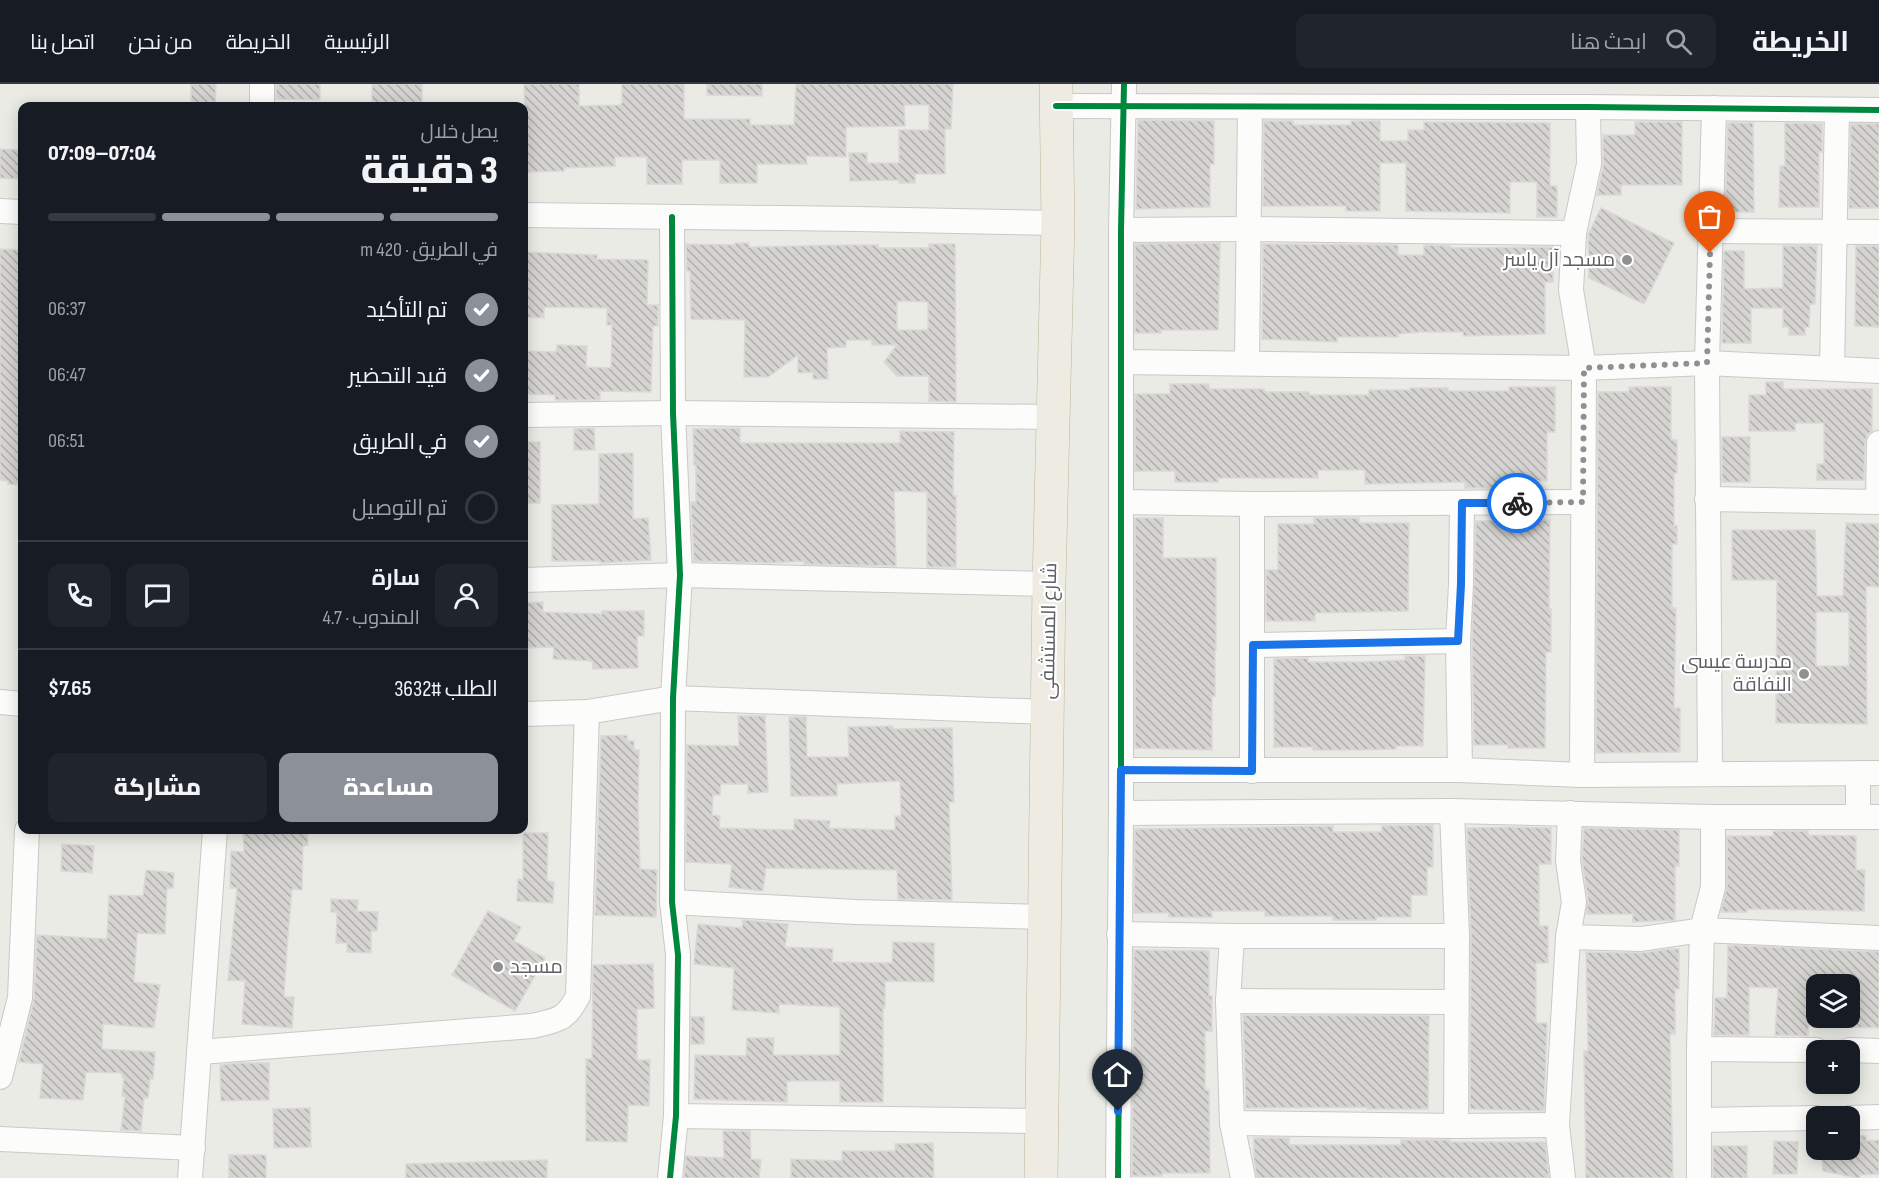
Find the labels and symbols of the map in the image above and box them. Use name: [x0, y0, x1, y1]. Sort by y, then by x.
pin: [1684, 191, 1735, 253]
place label: مسجد آل ياسر: [1503, 248, 1615, 272]
marker: مسجد آل ياسر: [1620, 253, 1634, 267]
courier: [1487, 473, 1547, 533]
street label: شارع المستشفى: [1036, 562, 1063, 700]
place label: مدرسة عيسى النفاقة: [1681, 650, 1792, 697]
marker: مدرسة عيسى النفاقة: [1797, 667, 1811, 681]
place label: مسجد: [510, 955, 563, 979]
marker: مسجد: [491, 960, 505, 974]
pin: [1092, 1049, 1143, 1111]

